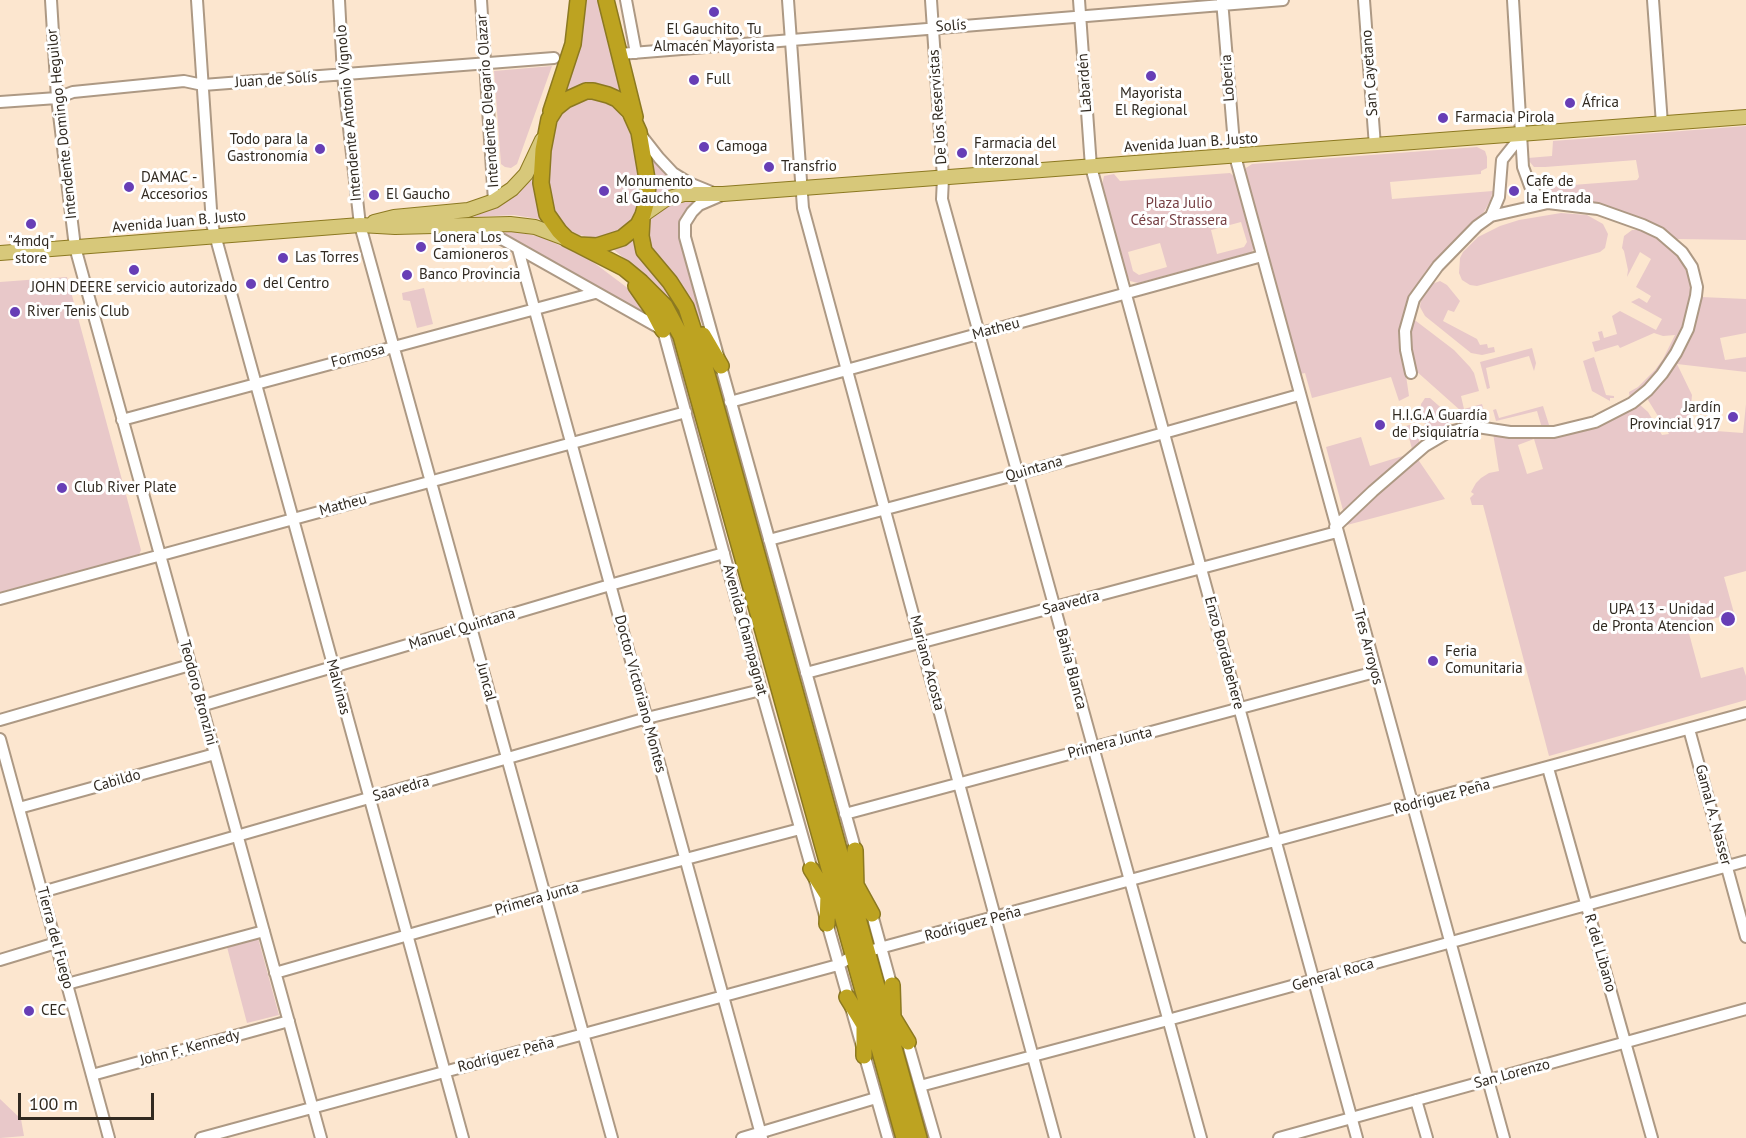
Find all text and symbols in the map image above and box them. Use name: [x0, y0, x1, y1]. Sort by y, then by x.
marker: El Gauchito, Tu Almacén Mayorista: [707, 5, 721, 19]
street label: Intendente Olegario Olazar: [473, 14, 503, 188]
street label: Solís: [935, 16, 967, 36]
place label: El Gauchito, Tu Almacén Mayorista: [653, 21, 775, 56]
street label: Intendente Antonio Vignolo: [332, 24, 366, 202]
street label: Intendente Domingo Heguilor: [43, 28, 81, 220]
street label: San Cayetano: [1358, 29, 1382, 117]
street label: De los Reservistas: [925, 49, 951, 165]
street label: Labardén: [1074, 53, 1096, 113]
street label: Loberia: [1217, 54, 1239, 102]
street label: Juan de Solís: [234, 68, 318, 92]
marker: Mayorista El Regional: [1144, 69, 1158, 83]
place label: Full: [706, 71, 731, 89]
marker: Full: [687, 73, 701, 87]
place label: Mayorista El Regional: [1115, 85, 1187, 120]
place label: África: [1582, 94, 1619, 112]
marker: África: [1563, 96, 1577, 110]
place label: Farmacia Pirola: [1455, 109, 1555, 127]
marker: Farmacia Pirola: [1436, 111, 1450, 125]
street label: Avenida Juan B. Justo: [1123, 129, 1259, 157]
place label: Todo para la Gastronomía: [227, 131, 308, 166]
place label: Farmacia del Interzonal: [974, 135, 1056, 170]
place label: Camoga: [716, 138, 767, 156]
marker: Camoga: [697, 140, 711, 154]
marker: Todo para la Gastronomía: [313, 142, 327, 156]
marker: Farmacia del Interzonal: [955, 146, 969, 160]
place label: Transfrio: [781, 158, 837, 176]
marker: Transfrio: [762, 160, 776, 174]
place label: DAMAC - Accesorios: [141, 169, 208, 204]
place label: Monumento al Gaucho: [616, 173, 693, 208]
place label: Cafe de la Entrada: [1526, 173, 1591, 208]
marker: DAMAC - Accesorios: [122, 180, 136, 194]
marker: Monumento al Gaucho: [597, 184, 611, 198]
marker: Cafe de la Entrada: [1507, 184, 1521, 198]
place label: El Gaucho: [386, 186, 450, 204]
marker: El Gaucho: [367, 188, 381, 202]
park label: Plaza Julio César Strassera: [1131, 195, 1227, 230]
street label: Avenida Juan B. Justo: [111, 207, 247, 237]
marker: "4mdq" store: [24, 217, 38, 231]
place label: Lonera Los Camioneros: [433, 229, 508, 264]
place label: "4mdq" store: [8, 233, 54, 268]
marker: Lonera Los Camioneros: [414, 240, 428, 254]
place label: Las Torres: [295, 249, 359, 267]
marker: Las Torres: [276, 251, 290, 265]
marker: JOHN DEERE servicio autorizado: [127, 263, 141, 277]
place label: Banco Provincia: [419, 266, 520, 284]
marker: Banco Provincia: [400, 268, 414, 282]
place label: del Centro: [263, 275, 329, 293]
marker: del Centro: [244, 277, 258, 291]
place label: JOHN DEERE servicio autorizado: [31, 279, 237, 297]
place label: River Tenis Club: [27, 303, 129, 321]
marker: River Tenis Club: [8, 305, 22, 319]
street label: Matheu: [970, 314, 1022, 344]
street label: Formosa: [329, 340, 387, 372]
place label: Jardín Provincial 917: [1630, 399, 1721, 434]
place label: H.I.G.A Guardía de Psiquiatría: [1392, 407, 1487, 442]
marker: Jardín Provincial 917: [1726, 410, 1740, 424]
marker: H.I.G.A Guardía de Psiquiatría: [1373, 418, 1387, 432]
street label: Quintana: [1003, 452, 1065, 486]
place label: Club River Plate: [74, 479, 177, 497]
marker: Club River Plate: [55, 481, 69, 495]
street label: Matheu: [317, 490, 369, 520]
street label: Avenida Champagnat: [719, 562, 771, 698]
street label: Saavedra: [1041, 587, 1101, 619]
street label: Enzo Bordabehere: [1200, 594, 1248, 712]
place label: UPA 13 - Unidad de Pronta Atencion: [1592, 601, 1714, 636]
street label: Manuel Quintana: [407, 604, 517, 654]
street label: Tres Arroyos: [1349, 607, 1387, 687]
marker: UPA 13 - Unidad de Pronta Atencion: [1719, 610, 1737, 628]
street label: Doctor Victoriano Montes: [610, 613, 670, 775]
street label: Mariano Acosta: [906, 613, 948, 713]
street label: Bahía Blanca: [1052, 627, 1090, 711]
street label: Teodoro Bronzini: [175, 638, 221, 748]
place label: Feria Comunitaria: [1445, 643, 1523, 678]
marker: Feria Comunitaria: [1426, 654, 1440, 668]
street label: Malvinas: [322, 657, 354, 717]
street label: Juncal: [472, 661, 500, 703]
street label: Primera Junta: [1066, 723, 1154, 763]
street label: Gamal A. Nasser: [1691, 762, 1735, 868]
street label: Cabildo: [91, 766, 143, 796]
street label: Saavedra: [371, 772, 431, 806]
street label: Rodríguez Peña: [1392, 776, 1492, 818]
street label: Primera Junta: [493, 878, 581, 920]
street label: Tierra del Fuego: [33, 885, 77, 991]
street label: Rodríguez Peña: [923, 903, 1023, 945]
street label: R del Libano: [1580, 912, 1620, 994]
street label: General Roca: [1290, 955, 1376, 995]
place label: CEC: [41, 1002, 66, 1020]
marker: CEC: [22, 1004, 36, 1018]
street label: John F. Kennedy: [138, 1026, 242, 1070]
street label: Rodríguez Peña: [456, 1034, 556, 1076]
street label: San Lorenzo: [1472, 1055, 1552, 1093]
scale bar: [21, 1081, 158, 1119]
text: 100 m: [29, 1092, 78, 1115]

